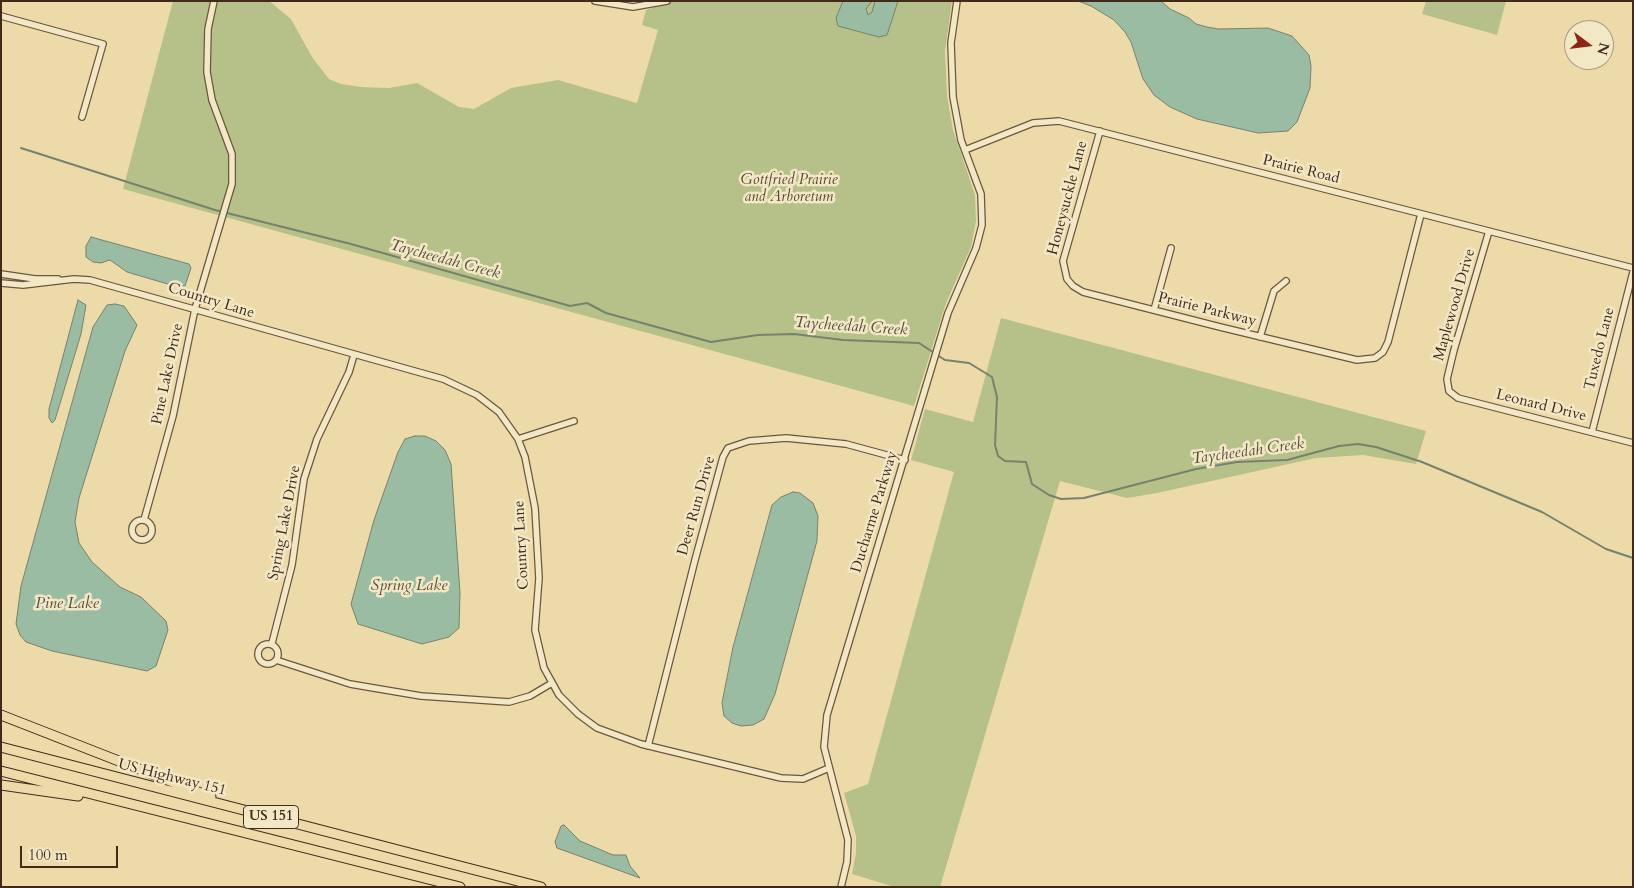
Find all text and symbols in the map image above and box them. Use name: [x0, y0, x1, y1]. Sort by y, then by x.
north arrow: [1564, 20, 1614, 70]
text: N: [1592, 40, 1614, 57]
street label: Honeysuckle Lane: [1044, 139, 1092, 257]
street label: Prairie Road: [1261, 152, 1341, 188]
park label: Gottfried Prairie and Arboretum: [741, 172, 837, 207]
water label: Taycheedah Creek: [388, 236, 502, 284]
street label: Maplewood Drive: [1430, 247, 1480, 363]
street label: Country Lane: [166, 279, 256, 323]
street label: Prairie Parkway: [1156, 289, 1258, 331]
street label: Tuxedo Lane: [1581, 306, 1619, 392]
water label: Taycheedah Creek: [794, 313, 908, 341]
street label: Pine Lake Drive: [148, 322, 188, 426]
street label: Leonard Drive: [1494, 386, 1588, 426]
water label: Taycheedah Creek: [1191, 435, 1305, 469]
street label: Ducharme Parkway: [848, 449, 902, 575]
street label: Deer Run Drive: [674, 454, 720, 558]
street label: Spring Lake Drive: [265, 464, 305, 582]
street label: Country Lane: [511, 500, 533, 590]
water label: Spring Lake: [371, 576, 447, 596]
water label: Pine Lake: [35, 594, 99, 614]
street label: US Highway 151: [116, 756, 228, 800]
road number: US 151: [244, 806, 298, 829]
scale bar: [22, 836, 120, 868]
text: 100 m: [28, 845, 68, 865]

